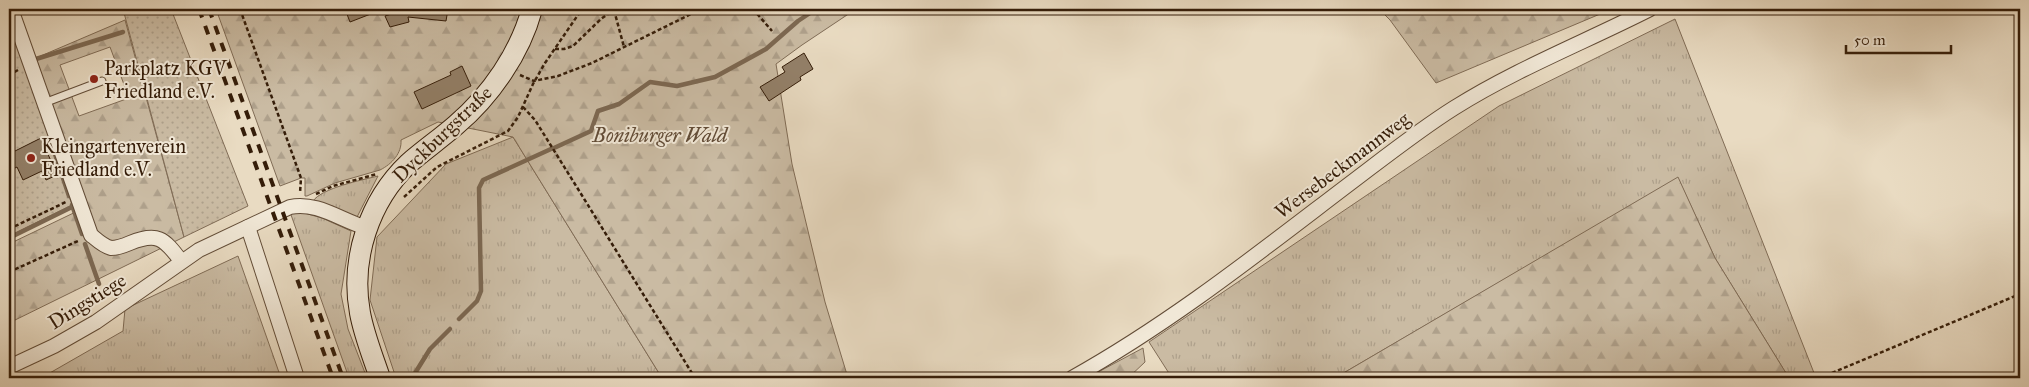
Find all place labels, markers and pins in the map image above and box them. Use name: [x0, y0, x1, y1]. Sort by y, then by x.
place label: Parkplatz KGV Friedland e.V.: [104, 56, 228, 103]
marker: Parkplatz KGV Friedland e.V.: [88, 73, 100, 85]
place label: Kleingartenverein Friedland e.V.: [41, 134, 186, 181]
marker: Kleingartenverein Friedland e.V.: [25, 152, 37, 164]

